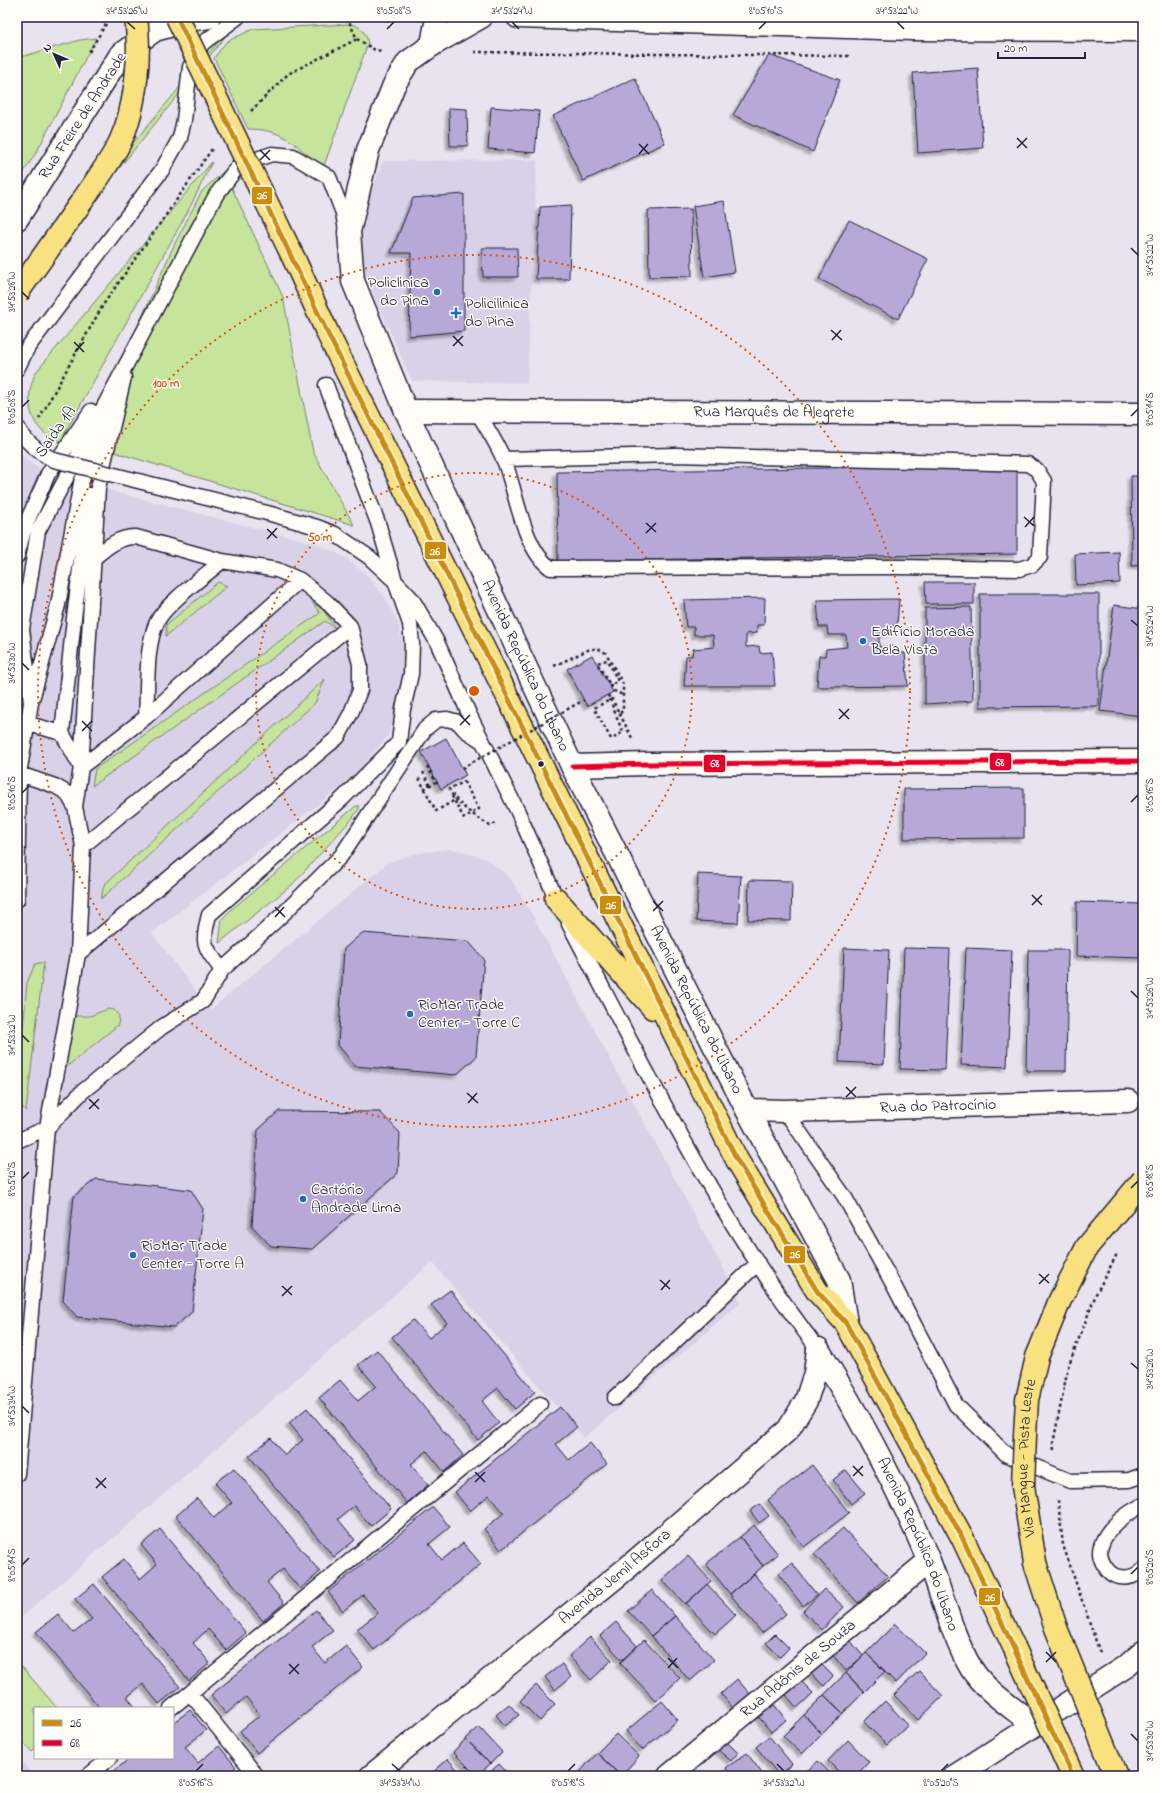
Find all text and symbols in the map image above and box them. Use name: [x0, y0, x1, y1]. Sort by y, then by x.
text: 34°53'26"W: [106, 4, 148, 19]
text: 8°05'08"S: [377, 4, 412, 19]
text: 34°53'24"W: [491, 4, 533, 19]
text: 8°05'10"S: [749, 4, 783, 19]
text: 34°53'22"W: [876, 4, 918, 19]
north arrow: [34, 34, 74, 74]
scale bar: [998, 34, 1085, 60]
text: N: [39, 40, 56, 56]
text: 20 m: [1004, 40, 1027, 58]
street label: Rua Freire de Andrade: [33, 47, 134, 184]
line badge: 26: [251, 186, 273, 205]
text: 26: [256, 188, 267, 204]
text: 34°53'22"W: [1143, 234, 1158, 276]
text: 34°53'28"W: [5, 271, 20, 312]
place label: Policlinica do Pina: [368, 271, 429, 313]
marker: Policlinica do Pina: [432, 287, 442, 297]
place label: Policilinica do Pina: [465, 292, 529, 334]
marker: Policilinica do Pina: [450, 307, 462, 319]
text: 100 m: [153, 375, 180, 393]
text: 8°05'08"S: [5, 389, 20, 424]
text: 8°05'14"S: [1143, 392, 1158, 426]
street label: Rua Marquês de Alegrete: [694, 400, 855, 425]
street label: Saída 1A: [29, 401, 83, 463]
text: 50 m: [308, 529, 333, 547]
line badge: 26: [424, 541, 447, 560]
text: 26: [429, 544, 440, 560]
street label: Avenida República do Líbano: [475, 576, 576, 756]
text: 34°53'24"W: [1143, 605, 1158, 647]
place label: Edifício Morada Bela Vista: [870, 620, 974, 662]
marker: Edifício Morada Bela Vista: [858, 636, 868, 646]
text: 34°53'30"W: [5, 643, 20, 683]
centre of rings: [467, 684, 481, 698]
line badge: 68: [989, 752, 1012, 771]
line badge: 68: [703, 754, 726, 773]
text: 68: [995, 755, 1005, 771]
text: 68: [710, 756, 720, 772]
unlabelled marker: [536, 759, 546, 769]
text: 8°05'10"S: [5, 776, 20, 810]
text: 8°05'16"S: [1143, 777, 1158, 812]
line badge: 26: [599, 895, 622, 915]
text: 26: [605, 898, 616, 914]
street label: Avenida República do Líbano: [643, 921, 749, 1099]
text: 34°53'26"W: [1143, 977, 1158, 1019]
place label: RioMar Trade Center - Torre C: [418, 993, 520, 1035]
marker: RioMar Trade Center - Torre C: [405, 1009, 415, 1019]
text: 34°53'32"W: [5, 1014, 20, 1056]
street label: Rua do Patrocínio: [879, 1093, 997, 1120]
text: 8°05'12"S: [5, 1161, 20, 1196]
text: 8°05'18"S: [1143, 1164, 1158, 1198]
place label: Cartório Andrade Lima: [311, 1178, 401, 1220]
marker: Cartório Andrade Lima: [298, 1194, 308, 1204]
place label: RioMar Trade Center - Torre A: [141, 1234, 244, 1276]
line badge: 26: [783, 1245, 806, 1264]
text: 26: [789, 1247, 800, 1263]
marker: RioMar Trade Center - Torre A: [128, 1250, 138, 1260]
text: 34°53'28"W: [1143, 1348, 1158, 1389]
street label: Via Mangue - Pista Leste: [1011, 1376, 1044, 1540]
text: 34°53'34"W: [5, 1386, 20, 1426]
street label: Avenida República do Líbano: [870, 1453, 965, 1635]
street label: Avenida Jemil Asfora: [554, 1523, 677, 1631]
text: 8°05'14"S: [5, 1548, 20, 1582]
text: 8°05'20"S: [1143, 1549, 1158, 1585]
line badge: 26: [978, 1587, 1001, 1606]
text: 26: [984, 1590, 995, 1606]
street label: Rua Adônis de Souza: [735, 1614, 862, 1724]
legend: [34, 1707, 174, 1759]
text: 26: [70, 1715, 82, 1733]
text: 34°53'30"W: [1143, 1721, 1158, 1761]
text: 68: [70, 1735, 80, 1753]
text: 8°05'16"S: [179, 1776, 214, 1791]
text: 34°53'34"W: [380, 1776, 420, 1791]
text: 8°05'18"S: [551, 1776, 585, 1791]
text: 34°53'32"W: [763, 1776, 805, 1791]
text: 8°05'20"S: [923, 1776, 959, 1791]

